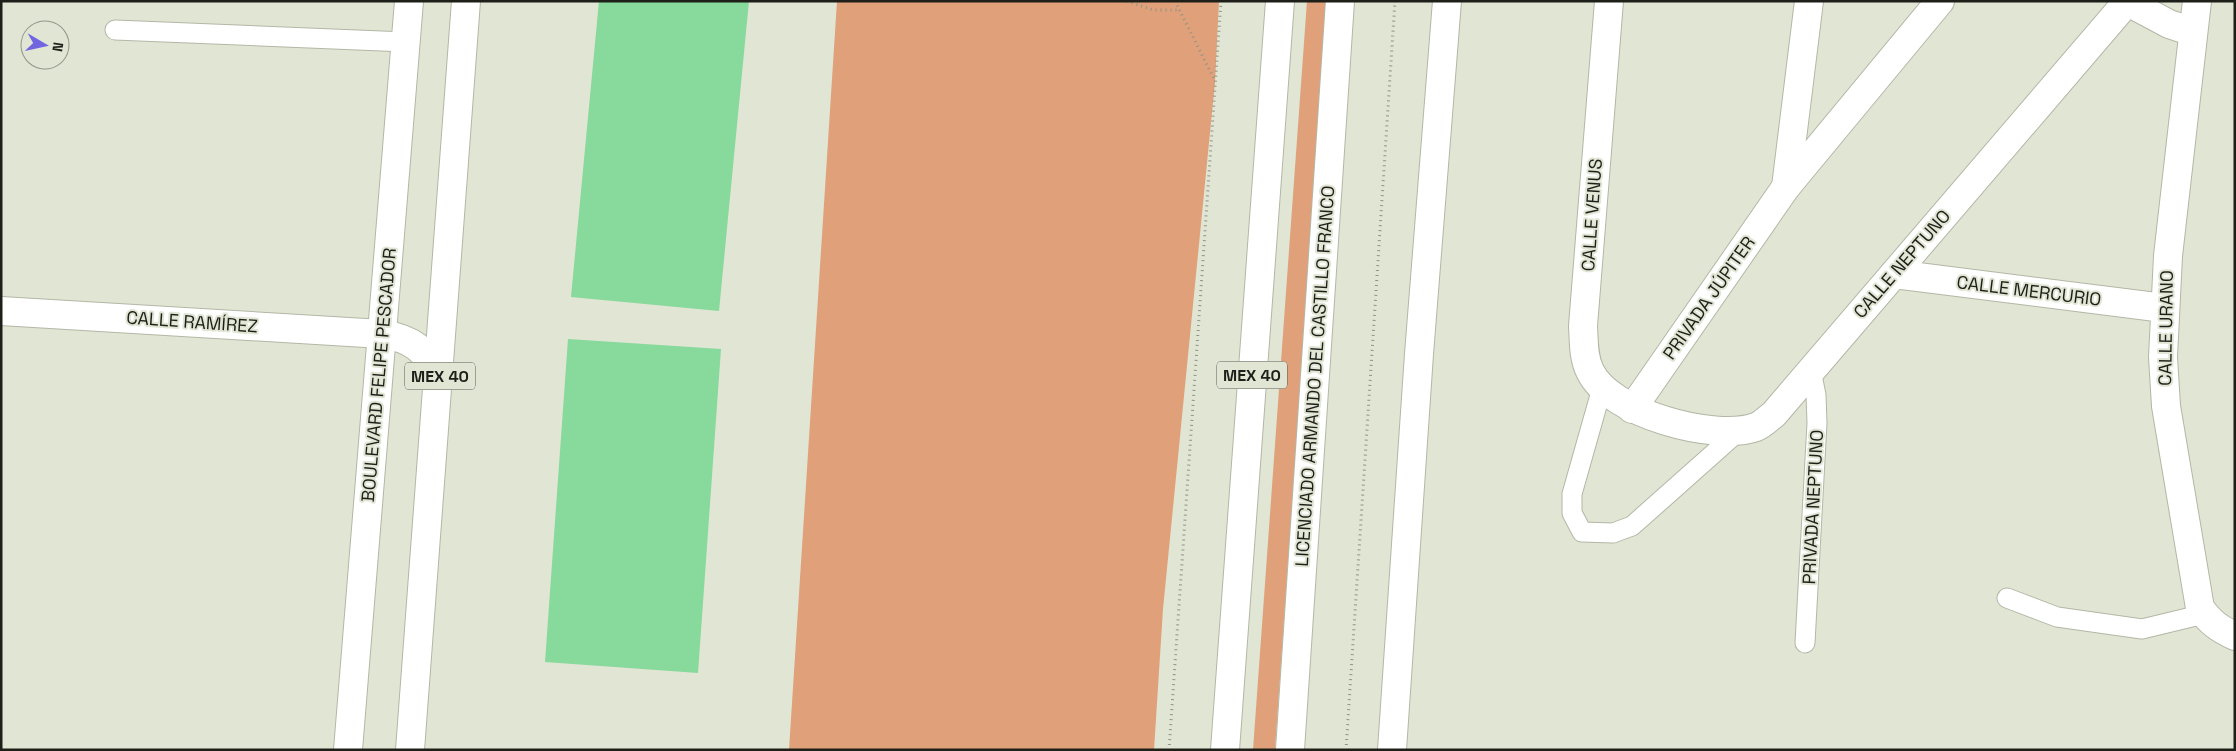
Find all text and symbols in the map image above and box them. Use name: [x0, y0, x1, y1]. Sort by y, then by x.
north arrow: [20, 20, 70, 70]
text: N: [48, 41, 67, 53]
street label: CALLE VENUS: [1576, 158, 1607, 272]
street label: LICENCIADO ARMANDO DEL CASTILLO FRANCO: [1290, 185, 1339, 567]
street label: CALLE NEPTUNO: [1848, 205, 1955, 323]
street label: PRIVADA JÚPITER: [1657, 231, 1760, 364]
street label: BOULEVARD FELIPE PESCADOR: [356, 247, 401, 503]
street label: CALLE MERCURIO: [1955, 270, 2103, 311]
street label: CALLE URANO: [2153, 270, 2178, 386]
street label: CALLE RAMÍREZ: [126, 305, 259, 338]
road number: MEX 40: [405, 362, 475, 390]
road number: MEX 40: [1217, 362, 1287, 388]
street label: PRIVADA NEPTUNO: [1797, 429, 1828, 585]

